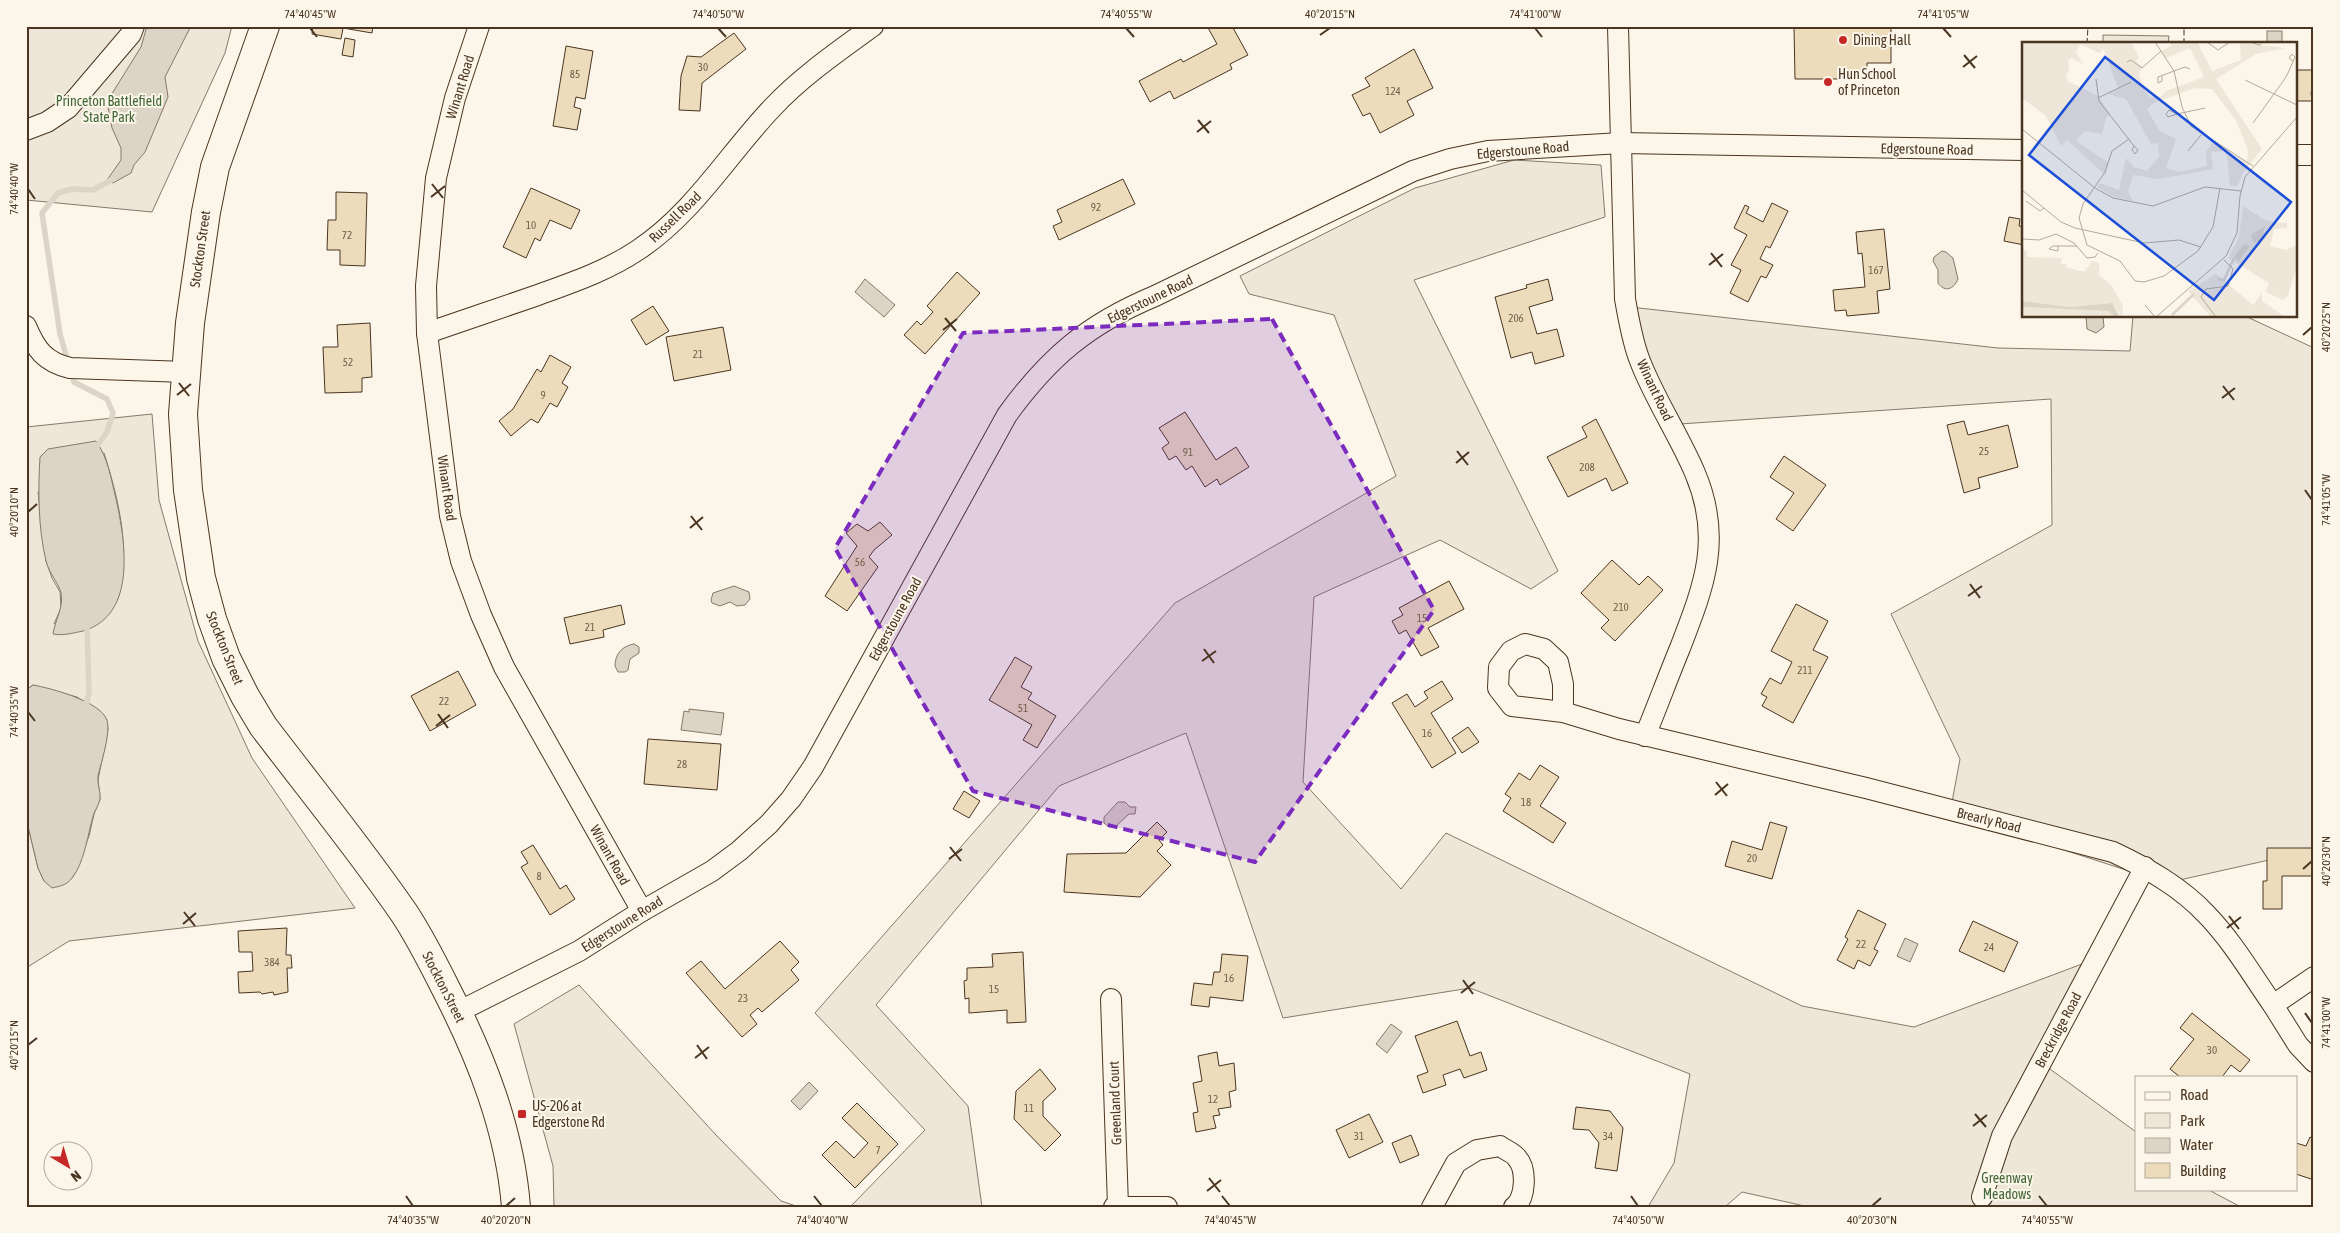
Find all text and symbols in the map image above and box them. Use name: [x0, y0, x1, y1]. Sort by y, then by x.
text: 74°40'45"W: [284, 7, 336, 21]
text: 74°40'50"W: [692, 7, 744, 21]
text: 74°40'55"W: [1100, 7, 1152, 21]
text: 40°20'15"N: [1305, 7, 1355, 21]
text: 74°41'00"W: [1509, 7, 1561, 21]
text: 74°41'05"W: [1917, 7, 1969, 21]
place label: Dining Hall: [1853, 32, 1911, 48]
marker: Dining Hall: [1837, 34, 1849, 46]
inset map: [2022, 42, 2298, 318]
street label: Winant Road: [443, 53, 477, 121]
house number: 30: [698, 61, 708, 73]
place label: Hun School of Princeton: [1838, 66, 1900, 98]
house number: 85: [570, 68, 580, 80]
marker: Hun School of Princeton: [1822, 76, 1834, 88]
house number: 124: [1385, 85, 1401, 97]
park label: Princeton Battlefield State Park: [56, 93, 162, 125]
street label: Edgerstoune Road: [1476, 138, 1570, 162]
street label: Edgerstoune Road: [1880, 140, 1974, 158]
text: 74°40'40"W: [7, 163, 21, 215]
street label: Russell Road: [646, 188, 704, 246]
house number: 92: [1091, 201, 1101, 213]
street label: Stockton Street: [187, 209, 213, 289]
house number: 10: [526, 219, 536, 231]
house number: 72: [342, 229, 352, 241]
house number: 167: [1868, 264, 1884, 276]
street label: Edgerstoune Road: [1105, 271, 1195, 327]
text: 40°20'25"N: [2319, 302, 2333, 352]
house number: 206: [1508, 312, 1524, 324]
house number: 21: [693, 348, 703, 360]
house number: 52: [343, 356, 353, 368]
street label: Winant Road: [1634, 357, 1676, 423]
house number: 9: [540, 389, 546, 401]
house number: 25: [1979, 445, 1989, 457]
house number: 91: [1183, 446, 1193, 458]
street label: Winant Road: [434, 454, 460, 522]
house number: 208: [1579, 461, 1595, 473]
text: 74°41'05"W: [2319, 474, 2333, 526]
text: 40°20'10"N: [7, 487, 21, 537]
house number: 56: [855, 556, 865, 568]
street label: Edgerstoune Road: [866, 575, 924, 663]
house number: 210: [1613, 601, 1629, 613]
street label: Stockton Street: [203, 609, 247, 687]
house number: 15: [1417, 612, 1427, 624]
house number: 21: [585, 621, 595, 633]
house number: 211: [1797, 664, 1813, 676]
text: 74°40'35"W: [7, 686, 21, 738]
house number: 22: [439, 695, 449, 707]
house number: 51: [1018, 702, 1028, 714]
house number: 16: [1422, 727, 1432, 739]
house number: 28: [677, 758, 687, 770]
house number: 18: [1521, 796, 1531, 808]
street label: Brearly Road: [1955, 804, 2023, 836]
street label: Winant Road: [587, 822, 633, 888]
text: 40°20'30"N: [2319, 836, 2333, 886]
house number: 20: [1747, 852, 1757, 864]
house number: 8: [536, 870, 542, 882]
street label: Edgerstoune Road: [578, 893, 666, 955]
house number: 22: [1856, 938, 1866, 950]
house number: 24: [1984, 941, 1994, 953]
street label: Stockton Street: [419, 949, 469, 1025]
house number: 384: [264, 956, 280, 968]
house number: 16: [1224, 972, 1234, 984]
house number: 15: [989, 983, 999, 995]
street label: Breckridge Road: [2031, 990, 2085, 1070]
house number: 23: [738, 992, 748, 1004]
text: 74°41'00"W: [2319, 997, 2333, 1049]
text: 40°20'15"N: [7, 1020, 21, 1070]
house number: 30: [2207, 1044, 2217, 1056]
street label: Greenland Court: [1106, 1061, 1124, 1145]
legend: [2135, 1076, 2298, 1190]
text: Road: [2180, 1086, 2209, 1103]
house number: 12: [1208, 1093, 1218, 1105]
place label: US-206 at Edgerstone Rd: [532, 1098, 605, 1130]
house number: 11: [1024, 1102, 1034, 1114]
marker: US-206 at Edgerstone Rd: [516, 1108, 528, 1120]
text: Park: [2180, 1112, 2205, 1129]
house number: 31: [1354, 1130, 1364, 1142]
house number: 34: [1603, 1130, 1613, 1142]
text: Water: [2180, 1136, 2213, 1153]
north arrow: [42, 1140, 92, 1190]
house number: 7: [875, 1144, 881, 1156]
text: Building: [2180, 1162, 2226, 1179]
text: N: [68, 1167, 84, 1185]
park label: Greenway Meadows: [1981, 1170, 2033, 1202]
text: 74°40'35"W: [387, 1213, 439, 1227]
text: 40°20'20"N: [481, 1213, 531, 1227]
text: 74°40'40"W: [796, 1213, 848, 1227]
text: 74°40'45"W: [1204, 1213, 1256, 1227]
text: 74°40'50"W: [1612, 1213, 1664, 1227]
text: 40°20'30"N: [1847, 1213, 1897, 1227]
text: 74°40'55"W: [2021, 1213, 2073, 1227]

